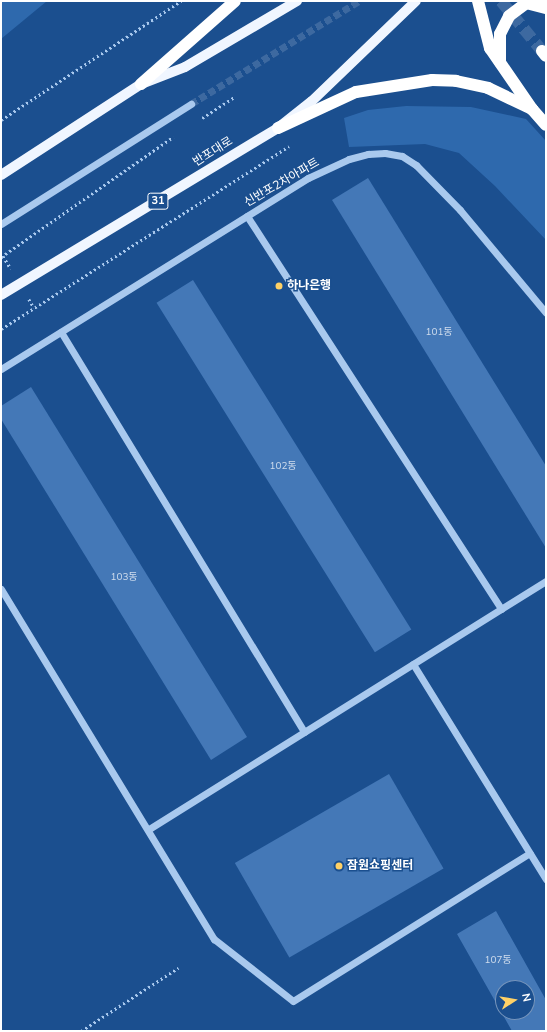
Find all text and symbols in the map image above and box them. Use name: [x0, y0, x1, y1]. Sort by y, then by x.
street label: 반포대로: [190, 134, 236, 170]
street label: 신반포2차아파트: [242, 156, 322, 210]
road number: 31: [147, 192, 169, 210]
place label: 하나은행: [287, 279, 331, 293]
marker: 하나은행: [274, 281, 284, 291]
house number: 101동: [425, 327, 453, 339]
house number: 102동: [269, 461, 297, 473]
house number: 103동: [110, 572, 138, 584]
place label: 잠원쇼핑센터: [347, 859, 413, 873]
marker: 잠원쇼핑센터: [334, 861, 344, 871]
house number: 107동: [484, 955, 512, 967]
north arrow: [495, 980, 535, 1020]
text: N: [518, 992, 534, 1003]

